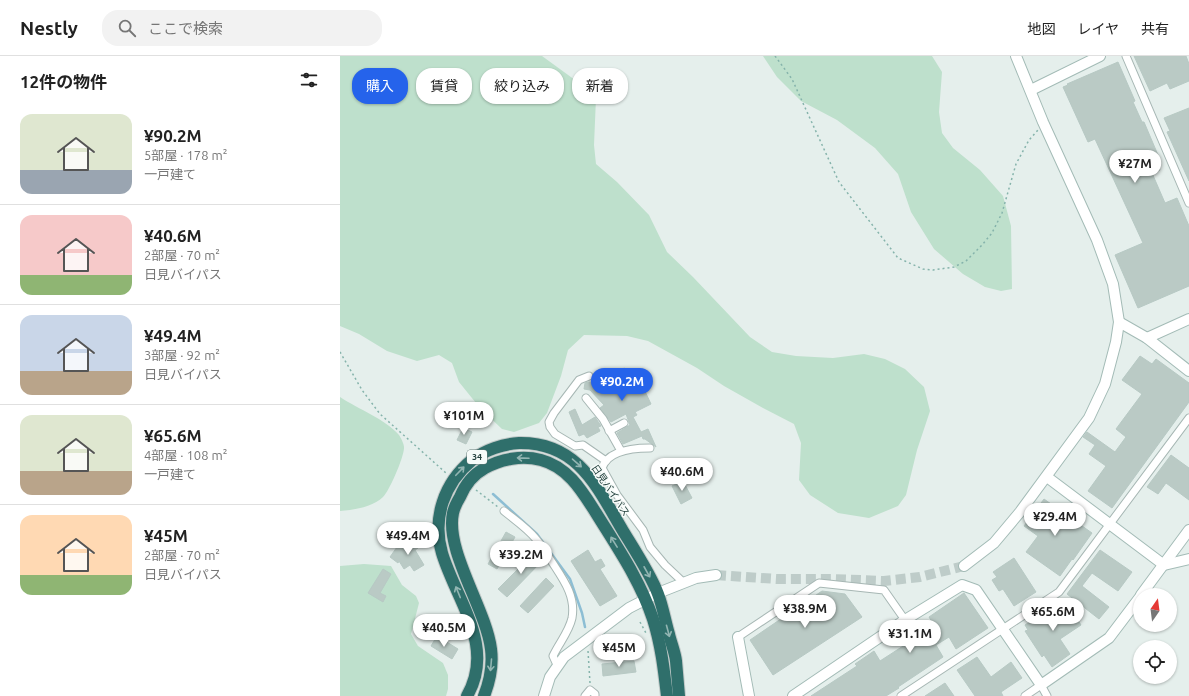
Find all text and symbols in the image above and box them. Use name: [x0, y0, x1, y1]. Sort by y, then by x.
search box: [102, 10, 382, 46]
text: Nestly: [20, 17, 78, 39]
icon: search: [116, 17, 138, 39]
text: ここで検索: [148, 20, 223, 37]
text: 地図: [1027, 21, 1055, 37]
text: レイヤ: [1077, 21, 1119, 37]
text: 共有: [1141, 21, 1169, 37]
chip: 購入: [352, 68, 408, 104]
chip: 賃貸: [416, 68, 472, 104]
chip: 絞り込み: [480, 68, 564, 104]
chip: 新着: [572, 68, 628, 104]
icon: filters: [298, 69, 320, 91]
text: 12件の物件: [20, 72, 107, 91]
text: ¥90.2M: [144, 126, 202, 145]
icon: home: [52, 130, 100, 178]
text: 5部屋 · 178 m²: [144, 148, 227, 162]
pin: ¥27M: [1111, 150, 1159, 184]
text: ¥27M: [1118, 156, 1152, 170]
text: 一戸建て: [144, 167, 196, 181]
text: ¥40.6M: [144, 226, 202, 245]
icon: home: [52, 231, 100, 279]
text: 2部屋 · 70 m²: [144, 248, 220, 262]
text: 日見バイパス: [144, 267, 222, 281]
text: ¥49.4M: [144, 326, 202, 345]
icon: home: [52, 331, 100, 379]
text: 3部屋 · 92 m²: [144, 348, 220, 362]
text: 日見バイパス: [144, 367, 222, 381]
pin: ¥90.2M: [589, 368, 655, 402]
text: ¥90.2M: [600, 374, 644, 388]
pin: ¥101M: [436, 402, 492, 436]
text: ¥101M: [444, 408, 484, 422]
text: ¥65.6M: [144, 426, 202, 445]
icon: home: [52, 431, 100, 479]
text: 4部屋 · 108 m²: [144, 448, 227, 462]
road number: 34: [467, 450, 487, 464]
one-way arrow: [517, 454, 530, 462]
pin: ¥40.6M: [649, 458, 715, 492]
one-way arrow: [571, 459, 582, 468]
street label: 日見バイパス: [589, 462, 632, 518]
text: ¥40.6M: [660, 464, 704, 478]
one-way arrow: [455, 466, 465, 476]
text: 一戸建て: [144, 467, 196, 481]
pin: ¥29.4M: [1022, 503, 1088, 537]
text: ¥29.4M: [1033, 509, 1077, 523]
pin: ¥49.4M: [375, 522, 441, 556]
text: ¥45M: [144, 526, 188, 545]
text: ¥49.4M: [386, 528, 430, 542]
icon: home: [52, 531, 100, 579]
one-way arrow: [610, 536, 618, 547]
pin: ¥39.2M: [488, 541, 554, 575]
text: ¥39.2M: [499, 547, 543, 561]
text: 2部屋 · 70 m²: [144, 548, 220, 562]
one-way arrow: [643, 566, 651, 578]
text: 日見バイパス: [144, 567, 222, 581]
one-way arrow: [454, 587, 462, 599]
north arrow: [1133, 588, 1177, 632]
map controls: [1133, 588, 1177, 684]
pin: ¥38.9M: [772, 595, 838, 629]
pin: ¥65.6M: [1020, 598, 1086, 632]
text: ¥38.9M: [783, 601, 827, 615]
text: ¥65.6M: [1031, 604, 1075, 618]
pin: ¥40.5M: [411, 614, 477, 648]
text: ¥40.5M: [422, 620, 466, 634]
pin: ¥31.1M: [877, 620, 943, 654]
one-way arrow: [665, 624, 672, 637]
text: ¥31.1M: [888, 626, 932, 640]
pin: ¥45M: [595, 634, 643, 668]
text: ¥45M: [602, 640, 636, 654]
button: locate: [1133, 640, 1177, 684]
one-way arrow: [488, 658, 495, 671]

